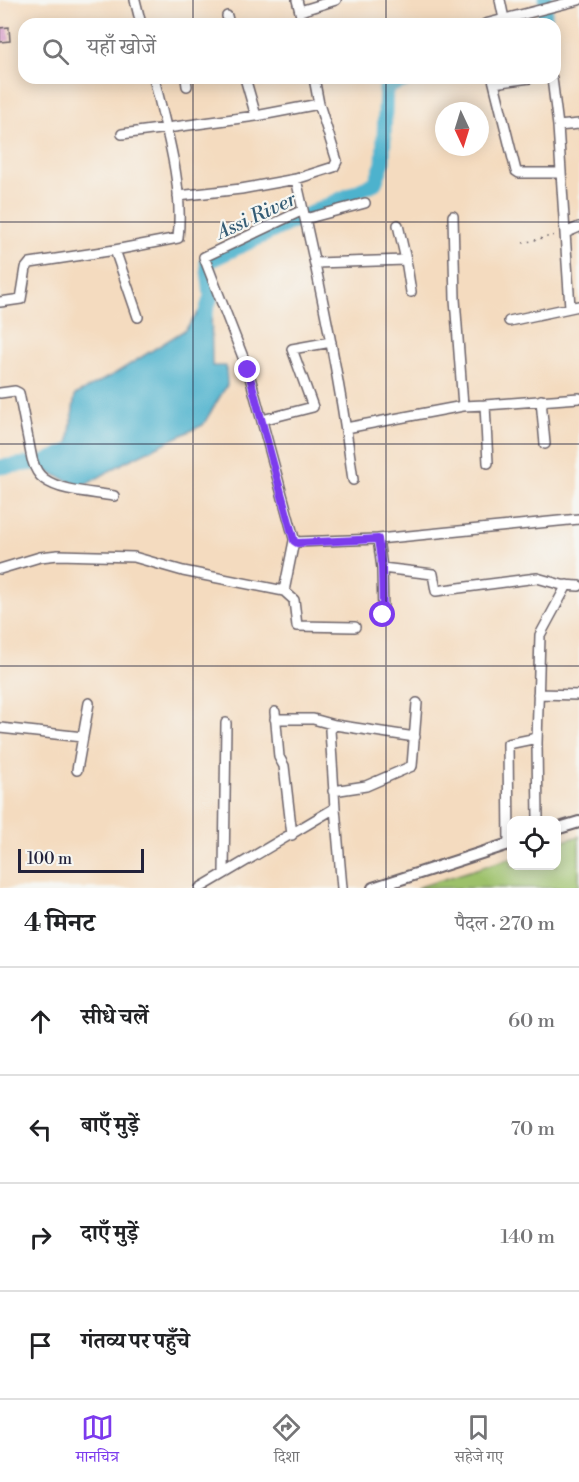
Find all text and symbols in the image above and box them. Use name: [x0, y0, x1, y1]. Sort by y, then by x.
search box: [18, 18, 561, 84]
text: यहाँ खोजें: [87, 34, 156, 61]
icon: search: [39, 35, 72, 68]
north arrow: [435, 102, 489, 156]
water label: Assi River: [211, 187, 301, 247]
route end: [234, 356, 260, 382]
route start: [369, 601, 395, 627]
map controls: [507, 816, 561, 870]
button: locate: [507, 816, 561, 870]
scale bar: [18, 846, 144, 874]
text: 100 m: [27, 849, 72, 869]
text: 4 मिनट: [24, 907, 95, 939]
text: पैदल · 270 m: [455, 912, 555, 937]
text: सीधे चलें: [81, 1004, 148, 1031]
icon: ahead: [24, 1005, 57, 1038]
text: 60 m: [508, 1009, 555, 1034]
text: बाएँ मुड़ें: [81, 1112, 139, 1139]
icon: left: [24, 1113, 57, 1146]
text: 70 m: [511, 1117, 555, 1142]
text: दाएँ मुड़ें: [81, 1220, 138, 1247]
icon: right: [24, 1221, 57, 1254]
text: 140 m: [500, 1225, 555, 1250]
text: गंतव्य पर पहुँचे: [81, 1328, 190, 1355]
icon: arrive: [24, 1329, 57, 1362]
tab: मानचित्र: [76, 1411, 119, 1472]
tab: दिशा: [270, 1411, 303, 1472]
tab: सहेजे गए: [455, 1411, 503, 1472]

